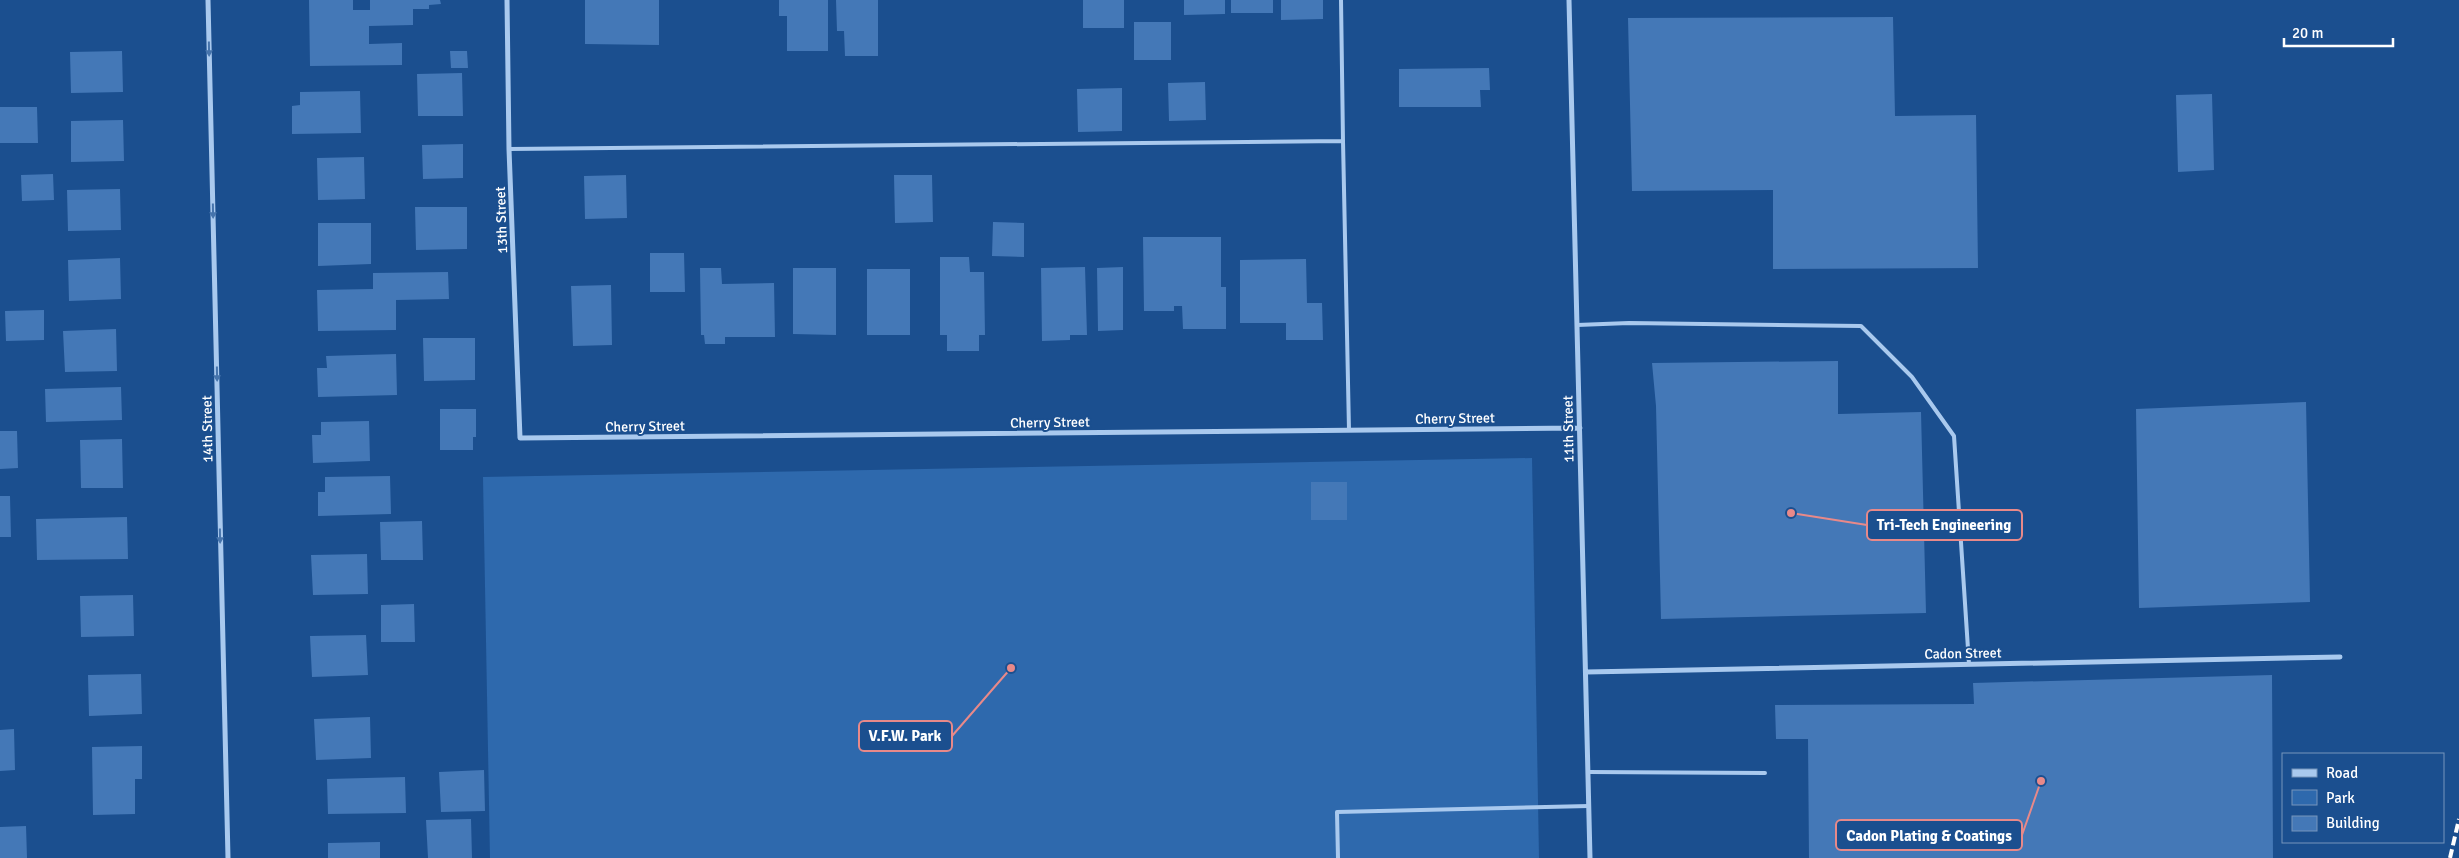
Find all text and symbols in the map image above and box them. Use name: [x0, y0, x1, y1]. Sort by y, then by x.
scale bar: [2284, 15, 2393, 47]
text: 20 m: [2292, 24, 2323, 42]
one-way arrow: [206, 41, 214, 57]
street label: 13th Street: [492, 186, 511, 254]
one-way arrow: [209, 203, 217, 219]
one-way arrow: [213, 366, 221, 382]
street label: 14th Street: [198, 395, 217, 463]
street label: 11th Street: [1559, 395, 1578, 463]
street label: Cherry Street: [1415, 409, 1495, 428]
street label: Cherry Street: [1010, 413, 1090, 432]
street label: Cherry Street: [605, 417, 685, 436]
callout: Tri-Tech Engineering: [1867, 510, 2022, 540]
text: Tri-Tech Engineering: [1877, 516, 2011, 534]
one-way arrow: [217, 528, 225, 544]
street label: Cadon Street: [1924, 644, 2002, 663]
callout: V.F.W. Park: [859, 721, 952, 751]
text: V.F.W. Park: [869, 727, 942, 745]
legend: [2282, 753, 2444, 843]
text: Road: [2326, 764, 2358, 782]
text: Park: [2326, 789, 2355, 807]
text: Building: [2326, 814, 2380, 832]
callout: Cadon Plating & Coatings: [1836, 820, 2022, 850]
text: Cadon Plating & Coatings: [1846, 827, 2012, 845]

